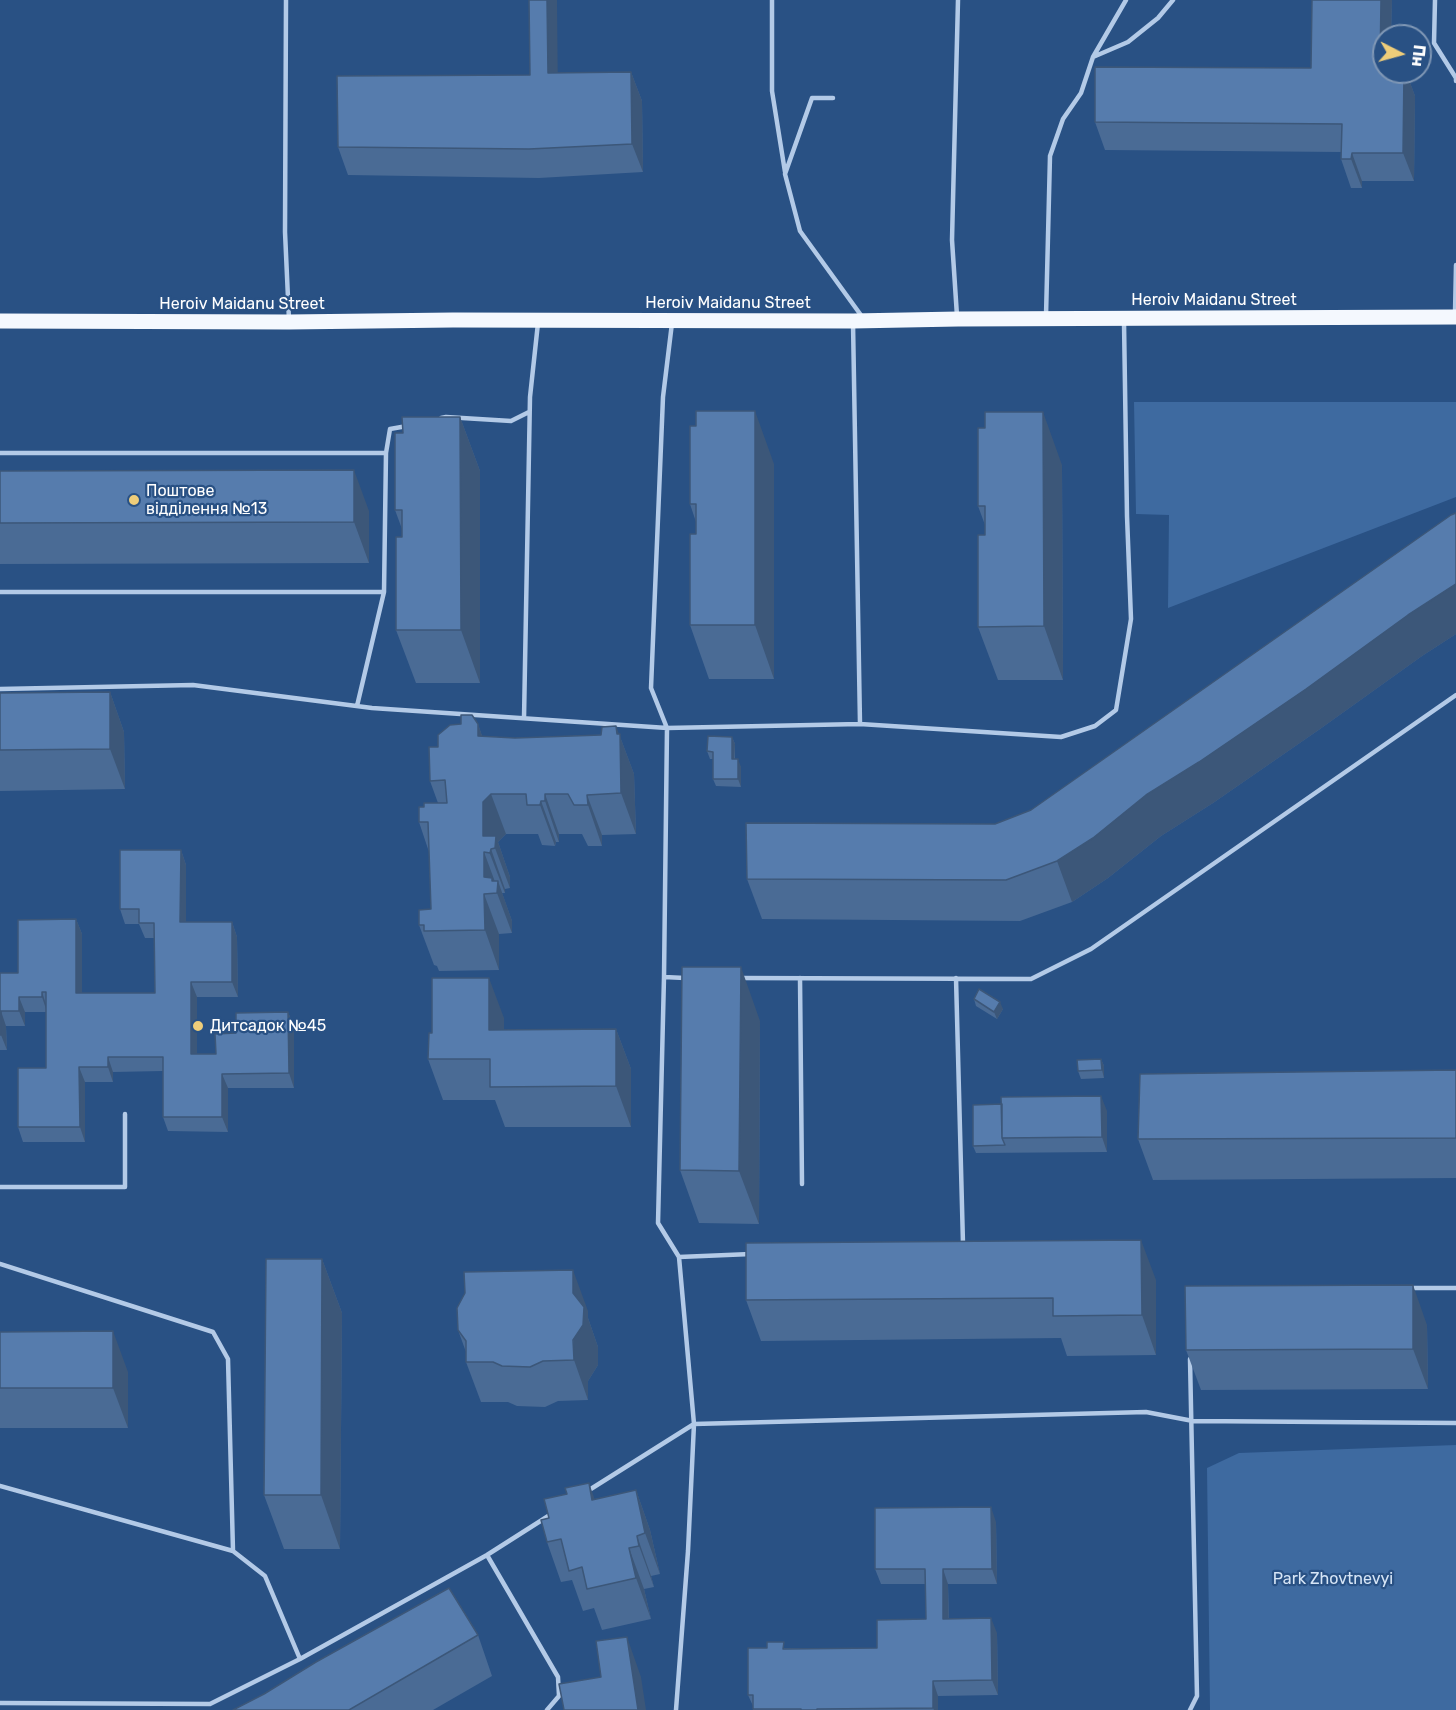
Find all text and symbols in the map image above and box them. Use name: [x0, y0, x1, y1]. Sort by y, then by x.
north arrow: [1372, 24, 1432, 84]
text: Пн: [1408, 44, 1429, 68]
street label: Heroiv Maidanu Street: [1131, 290, 1297, 310]
street label: Heroiv Maidanu Street: [645, 293, 811, 313]
street label: Heroiv Maidanu Street: [159, 294, 325, 314]
place label: Поштове відділення №13: [146, 481, 267, 519]
marker: Поштове відділення №13: [127, 493, 141, 507]
place label: Дитсадок №45: [210, 1016, 326, 1036]
marker: Дитсадок №45: [191, 1019, 205, 1033]
park label: Park Zhovtnevyi: [1273, 1569, 1393, 1589]

